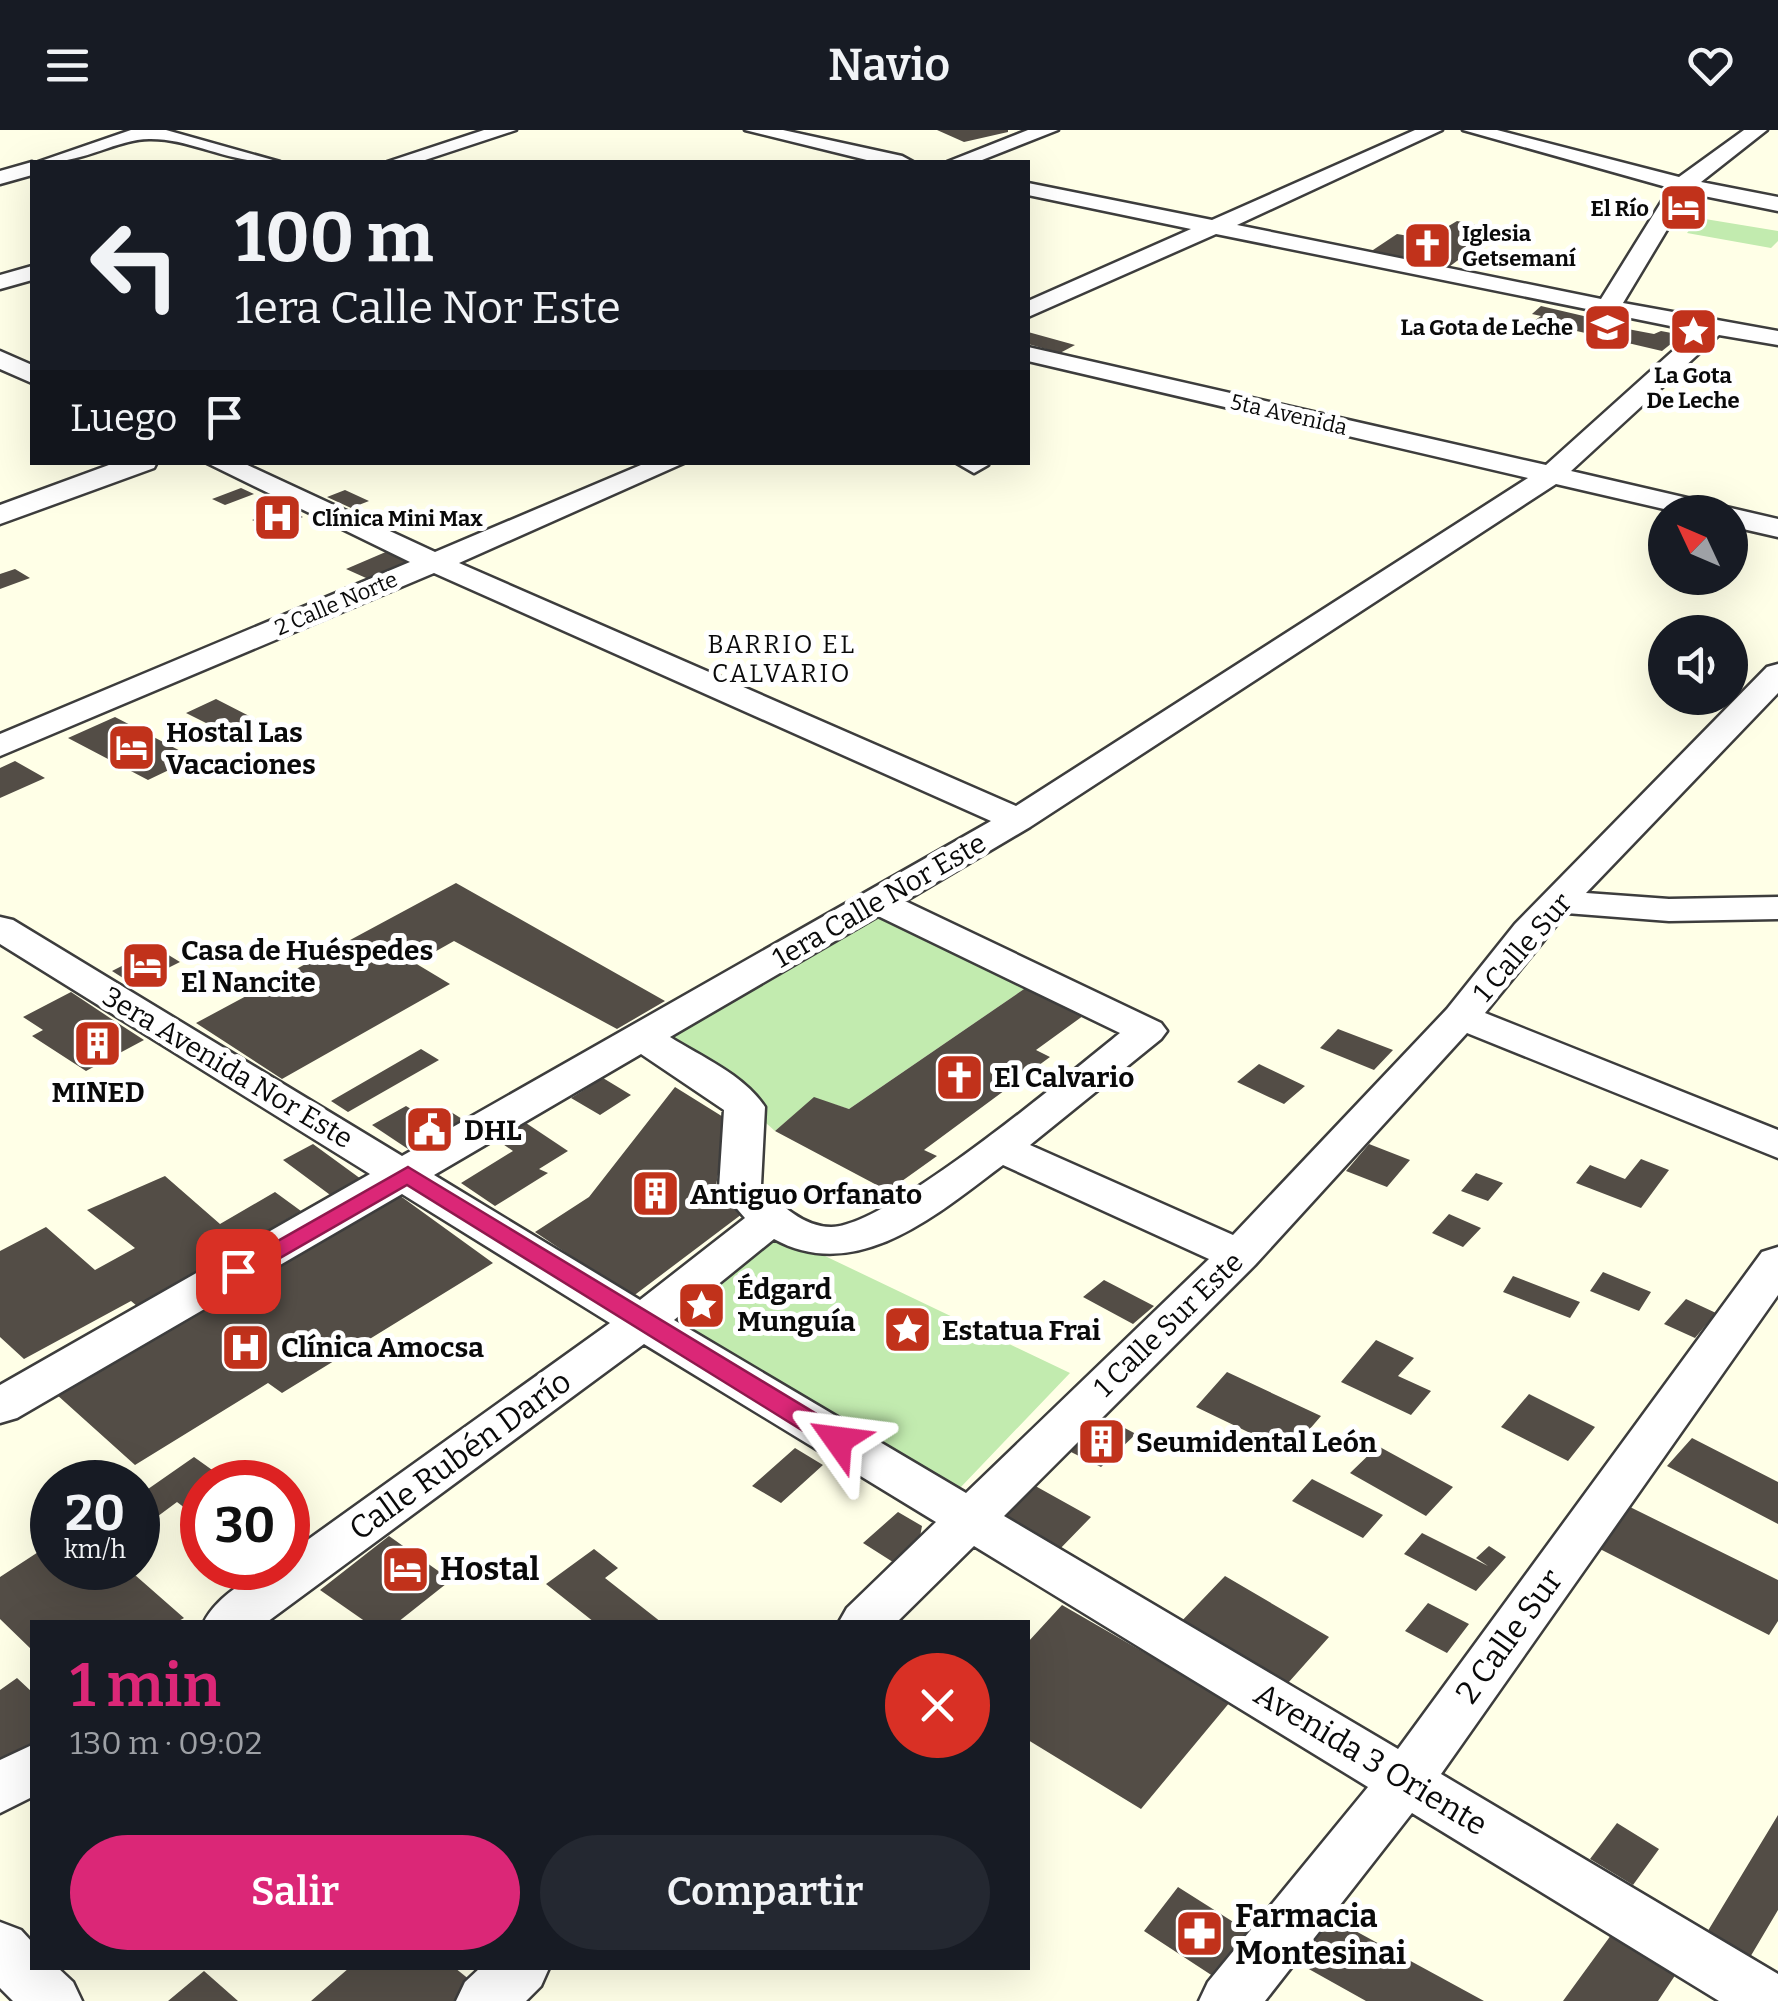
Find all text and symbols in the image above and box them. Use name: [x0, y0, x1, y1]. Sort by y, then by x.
icon: menu: [40, 38, 95, 93]
text: Navio: [828, 38, 950, 92]
icon: heart: [1683, 38, 1738, 93]
hotel icon: El Río: [1658, 182, 1710, 234]
place label: El Río: [1591, 195, 1649, 222]
text: 100 m: [235, 196, 434, 280]
icon: left: [70, 200, 200, 330]
church icon: Iglesia Getsemaní: [1401, 220, 1453, 272]
place label: Iglesia Getsemaní: [1462, 220, 1577, 272]
text: 1era Calle Nor Este: [235, 281, 621, 335]
school or university icon: La Gota de Leche: [1582, 301, 1634, 353]
place icon: La Gota De Leche: [1667, 305, 1719, 357]
place label: La Gota de Leche: [1401, 314, 1573, 341]
place label: La Gota De Leche: [1646, 362, 1740, 414]
street label: 5ta Avenida: [1228, 388, 1350, 441]
icon: arrive: [197, 390, 252, 445]
text: Luego: [70, 395, 177, 441]
hospital icon: Clínica Mini Max: [251, 492, 303, 544]
north arrow: [1648, 495, 1748, 595]
map controls: [1648, 495, 1748, 715]
place label: Clínica Mini Max: [312, 505, 483, 532]
street label: 2 Calle Norte: [271, 566, 401, 641]
button: sound: [1648, 615, 1748, 715]
district label: BARRIO EL CALVARIO: [707, 630, 857, 689]
place label: Hostal Las Vacaciones: [166, 716, 316, 781]
hotel icon: Hostal Las Vacaciones: [105, 722, 157, 774]
street label: 1era Calle Nor Este: [767, 826, 991, 975]
street label: 1 Calle Sur: [1466, 886, 1578, 1008]
place label: Casa de Huéspedes El Nancite: [181, 934, 433, 999]
hotel icon: Casa de Huéspedes El Nancite: [120, 940, 172, 992]
street label: 3era Avenida Nor Este: [97, 980, 359, 1155]
building icon: MINED: [72, 1018, 124, 1070]
church icon: El Calvario: [933, 1051, 985, 1103]
place label: El Calvario: [994, 1061, 1134, 1094]
place label: MINED: [51, 1076, 145, 1109]
public building icon: DHL: [403, 1104, 455, 1156]
place label: DHL: [464, 1114, 522, 1147]
building icon: Antiguo Orfanato: [629, 1168, 681, 1220]
place label: Antiguo Orfanato: [690, 1178, 922, 1211]
pin: [196, 1229, 281, 1314]
icon: arrive: [211, 1244, 266, 1299]
street label: 1 Calle Sur Este: [1087, 1245, 1250, 1404]
place label: Édgard Munguía: [737, 1272, 856, 1338]
place icon: Édgard Munguía: [676, 1279, 728, 1331]
place icon: Estatua Frai: [881, 1304, 933, 1356]
place label: Estatua Frai: [942, 1314, 1101, 1347]
hospital icon: Clínica Amocsa: [220, 1321, 272, 1373]
place label: Clínica Amocsa: [281, 1331, 484, 1364]
street label: Calle Rubén Darío: [342, 1362, 578, 1548]
position arrow: [786, 1388, 890, 1492]
building icon: Seumidental León: [1075, 1416, 1127, 1468]
place label: Seumidental León: [1136, 1426, 1377, 1459]
speed limit sign: 30: [180, 1460, 310, 1590]
text: 20: [65, 1483, 125, 1543]
text: km/h: [64, 1535, 126, 1565]
hotel icon: Hostal: [379, 1543, 431, 1595]
place label: Hostal: [440, 1550, 539, 1588]
street label: 2 Calle Sur: [1448, 1562, 1570, 1710]
text: 1 min: [70, 1650, 221, 1722]
button: close: [885, 1653, 990, 1758]
street label: Avenida 3 Oriente: [1248, 1675, 1494, 1843]
text: 130 m · 09:02: [70, 1724, 262, 1762]
button: Salir: [70, 1835, 520, 1950]
button: Compartir: [540, 1835, 990, 1950]
place label: Farmacia Montesinai: [1235, 1897, 1406, 1972]
pharmacy icon: Farmacia Montesinai: [1174, 1908, 1226, 1960]

